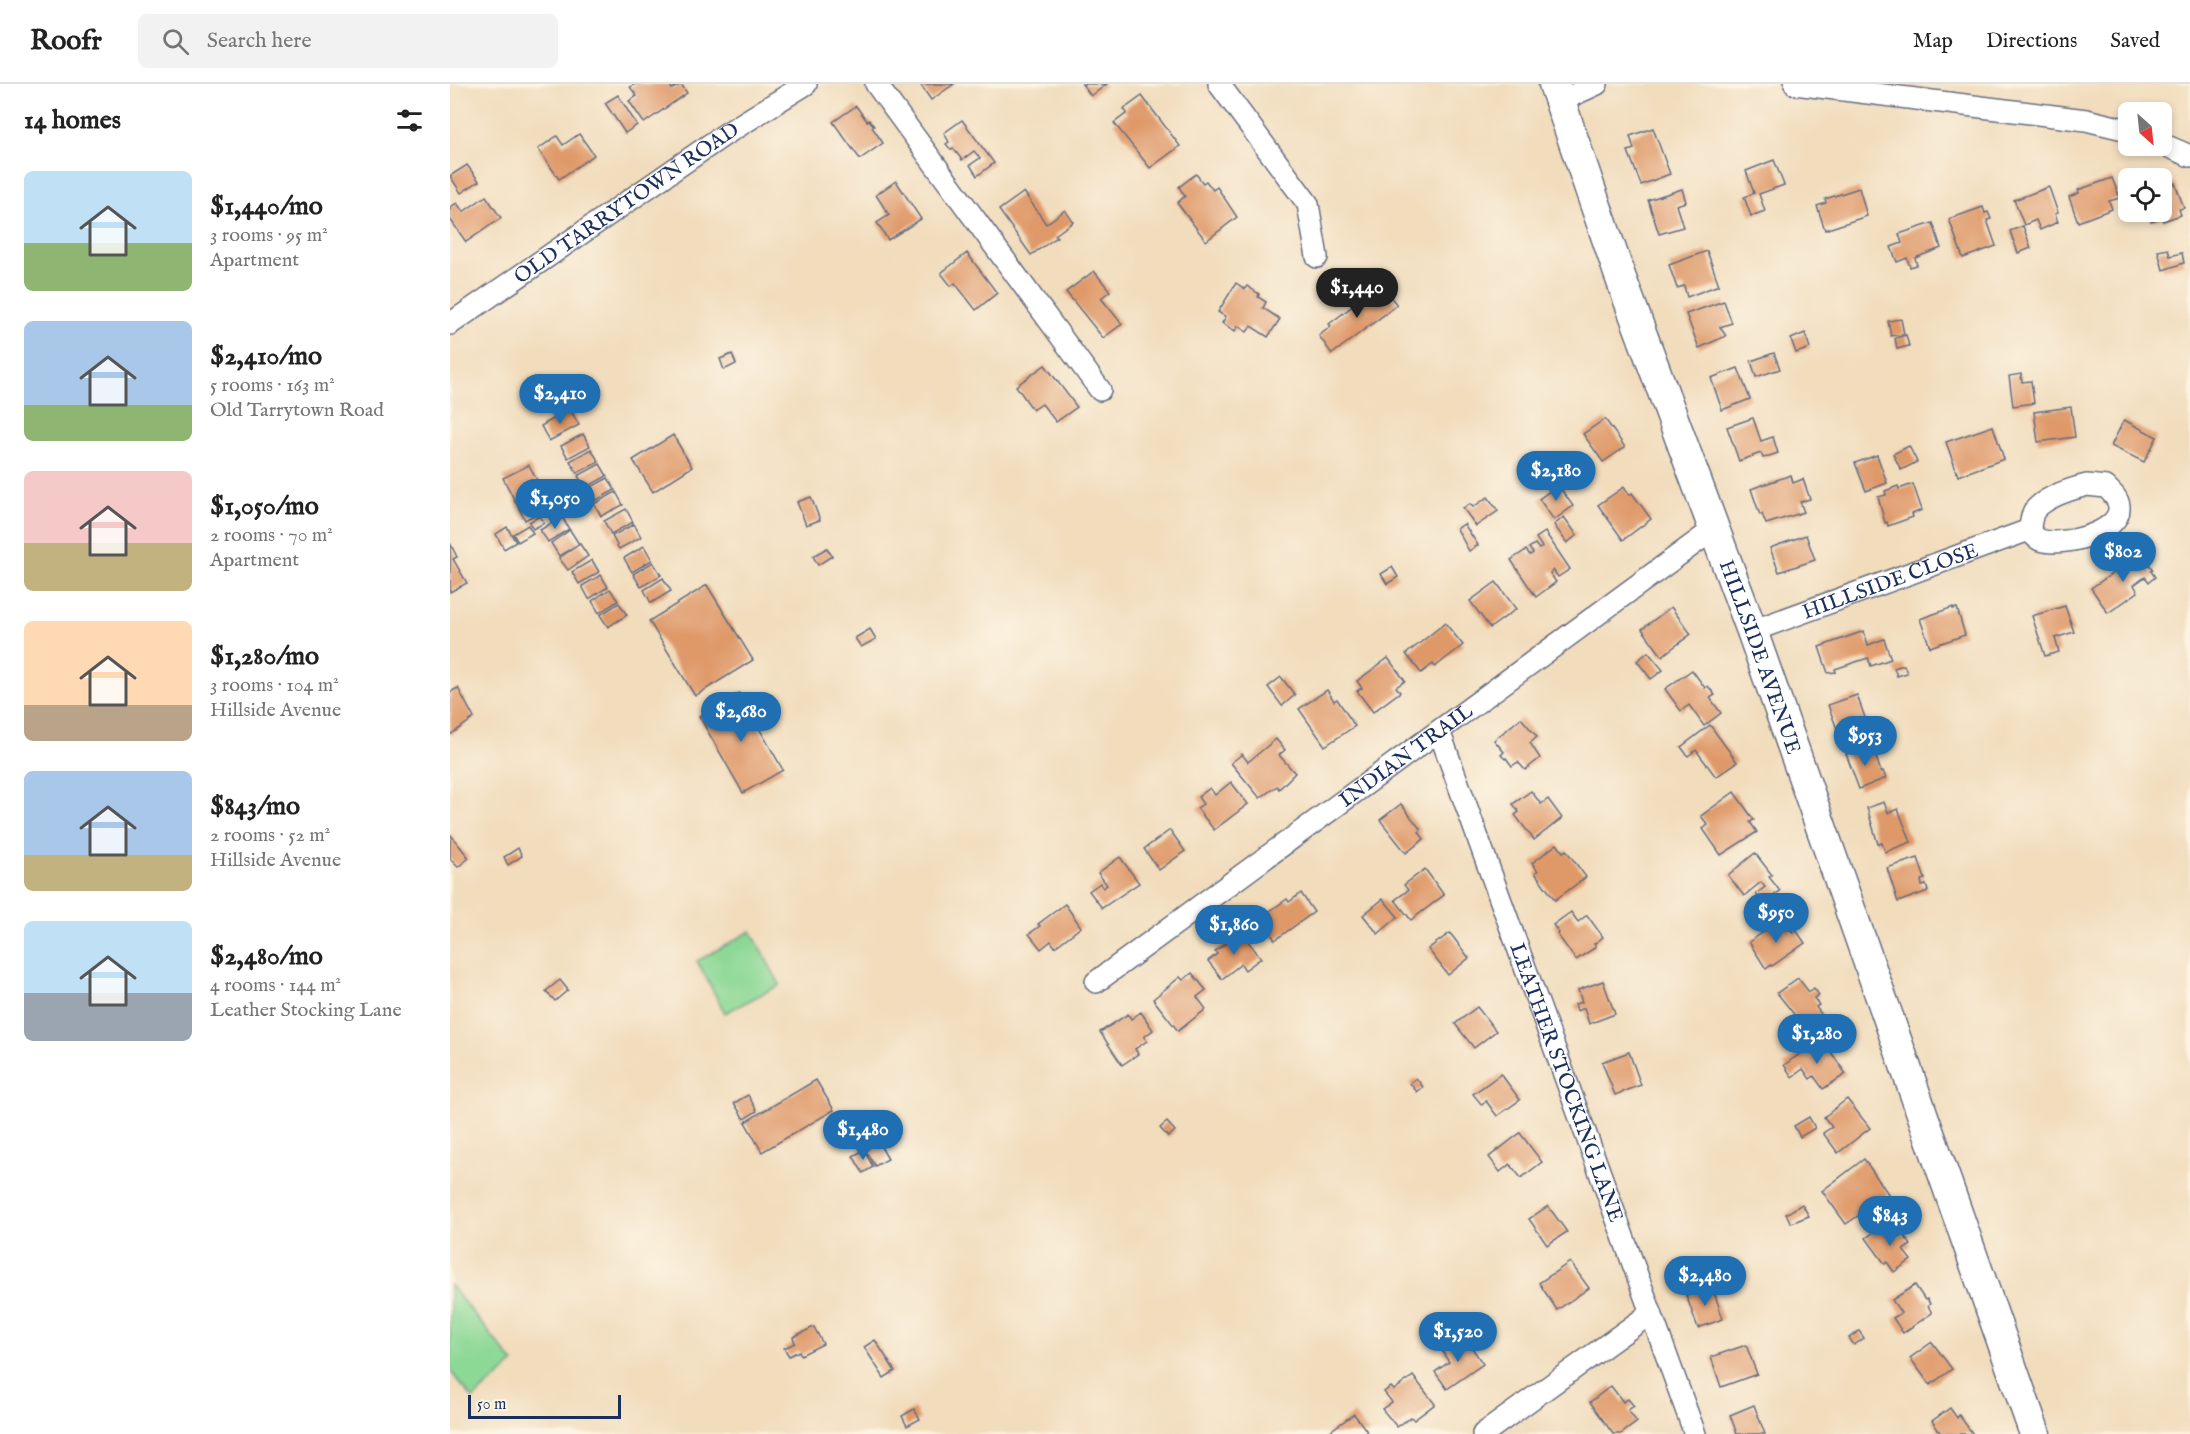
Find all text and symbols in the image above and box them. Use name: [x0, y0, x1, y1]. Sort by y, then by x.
search box: [138, 14, 558, 68]
text: Roofr: [30, 24, 102, 59]
icon: search: [159, 25, 192, 58]
text: Search here: [207, 27, 312, 55]
text: Map: [1913, 28, 1953, 55]
text: Directions: [1986, 28, 2077, 55]
text: Saved: [2110, 28, 2160, 55]
north arrow: [2118, 102, 2172, 156]
map controls: [2118, 102, 2172, 222]
text: 14 homes: [24, 104, 121, 137]
icon: filters: [393, 104, 426, 137]
street label: OLD TARRYTOWN ROAD: [509, 117, 745, 291]
button: locate: [2118, 168, 2172, 222]
text: $1,440/mo: [210, 190, 323, 223]
icon: home: [72, 195, 144, 267]
text: 3 rooms · 95 m²: [210, 223, 328, 248]
text: Apartment: [210, 248, 299, 273]
pin: $1,440: [1308, 268, 1406, 319]
text: $1,440: [1330, 275, 1384, 300]
text: $2,410/mo: [210, 340, 322, 373]
icon: home: [72, 345, 144, 417]
text: 5 rooms · 163 m²: [210, 373, 335, 398]
pin: $2,410: [511, 374, 609, 425]
text: $2,410: [533, 381, 587, 406]
text: Old Tarrytown Road: [210, 398, 384, 423]
pin: $2,180: [1507, 451, 1605, 502]
text: $2,180: [1531, 458, 1581, 483]
pin: $1,050: [506, 479, 604, 530]
text: $1,050: [530, 486, 580, 511]
text: $1,050/mo: [210, 490, 319, 523]
icon: home: [72, 495, 144, 567]
text: 2 rooms · 70 m²: [210, 523, 333, 548]
pin: $802: [2087, 532, 2159, 583]
street label: HILLSIDE CLOSE: [1799, 538, 1982, 626]
text: $802: [2104, 539, 2142, 564]
text: Apartment: [210, 548, 299, 573]
street label: HILLSIDE AVENUE: [1712, 556, 1806, 758]
text: $1,280/mo: [210, 640, 319, 673]
icon: home: [72, 645, 144, 717]
text: 3 rooms · 104 m²: [210, 673, 339, 698]
pin: $2,680: [692, 692, 790, 743]
text: Hillside Avenue: [210, 698, 341, 723]
street label: INDIAN TRAIL: [1334, 698, 1479, 814]
text: $2,680: [715, 699, 767, 724]
pin: $953: [1829, 716, 1901, 767]
text: $953: [1848, 723, 1882, 748]
text: $843/mo: [210, 790, 300, 823]
icon: home: [72, 795, 144, 867]
text: 2 rooms · 52 m²: [210, 823, 330, 848]
text: Hillside Avenue: [210, 848, 341, 873]
pin: $950: [1740, 893, 1812, 944]
text: $950: [1758, 900, 1794, 925]
pin: $1,860: [1185, 905, 1283, 956]
text: $1,860: [1209, 912, 1259, 937]
text: $2,480/mo: [210, 940, 323, 973]
street label: LEATHER STOCKING LANE: [1502, 940, 1629, 1226]
icon: home: [72, 945, 144, 1017]
text: 4 rooms · 144 m²: [210, 973, 341, 998]
text: Leather Stocking Lane: [210, 998, 402, 1023]
pin: $1,280: [1768, 1014, 1866, 1065]
text: $1,280: [1792, 1021, 1842, 1046]
pin: $1,480: [814, 1110, 912, 1161]
text: $1,480: [837, 1117, 889, 1142]
pin: $843: [1854, 1196, 1926, 1247]
text: $843: [1872, 1203, 1908, 1228]
pin: $2,480: [1656, 1256, 1754, 1307]
text: $2,480: [1678, 1263, 1732, 1288]
pin: $1,520: [1409, 1312, 1507, 1363]
text: $1,520: [1433, 1319, 1483, 1344]
scale bar: [468, 1392, 621, 1420]
text: 50 m: [477, 1395, 506, 1415]

